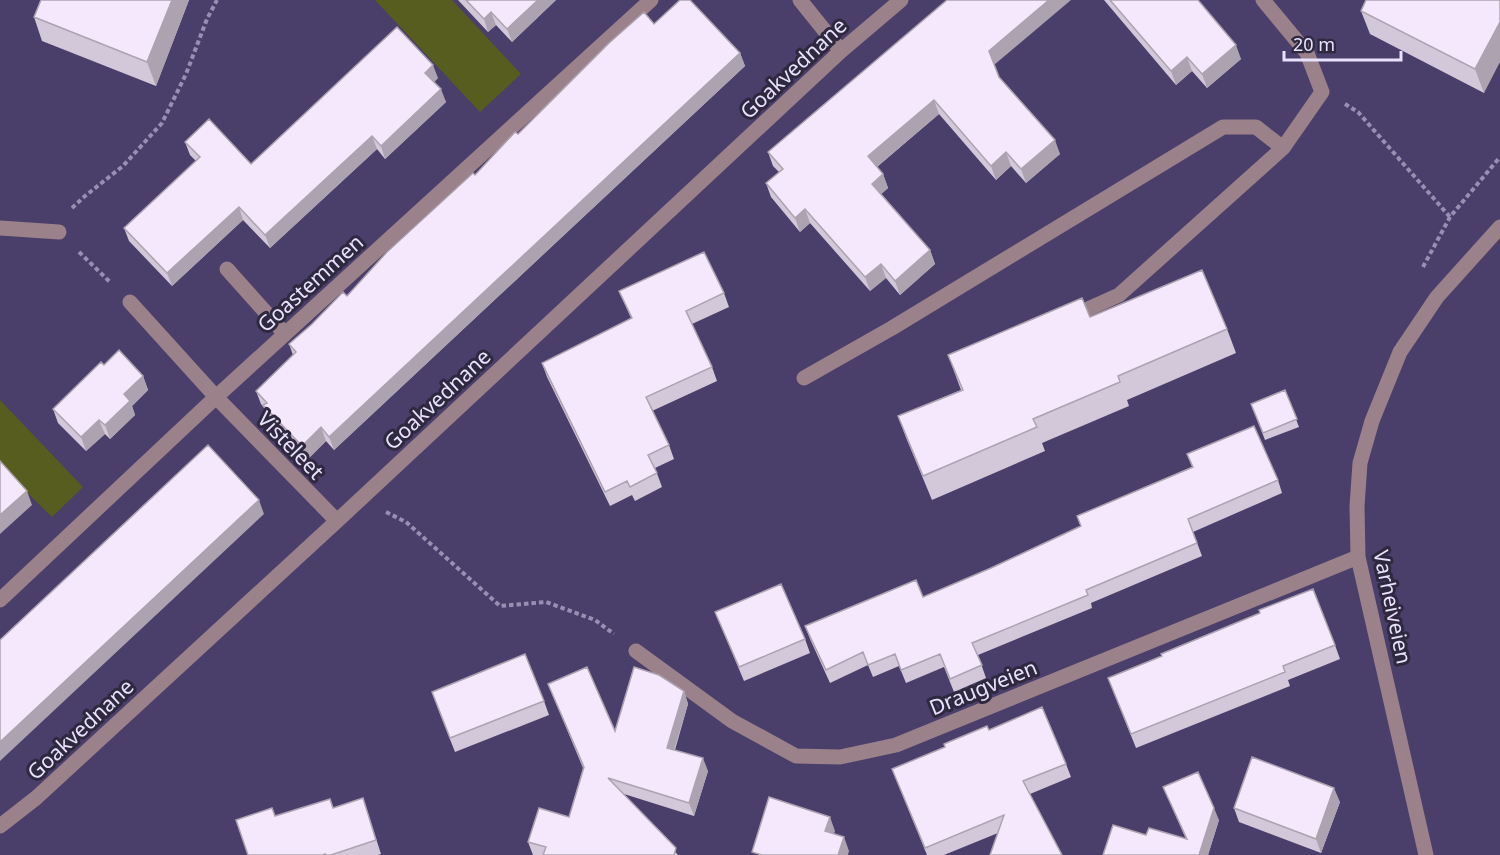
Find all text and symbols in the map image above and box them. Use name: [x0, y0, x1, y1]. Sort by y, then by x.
street label: Goakvednane: [734, 11, 852, 125]
scale bar: [1284, 24, 1401, 62]
text: 20 m: [1293, 32, 1335, 56]
street label: Goastemmen: [251, 228, 369, 338]
street label: Goakvednane: [378, 342, 496, 456]
street label: Visteleet: [252, 405, 331, 485]
street label: Varheiveien: [1367, 548, 1419, 666]
street label: Draugveien: [925, 653, 1041, 721]
street label: Goakvednane: [21, 672, 139, 786]

